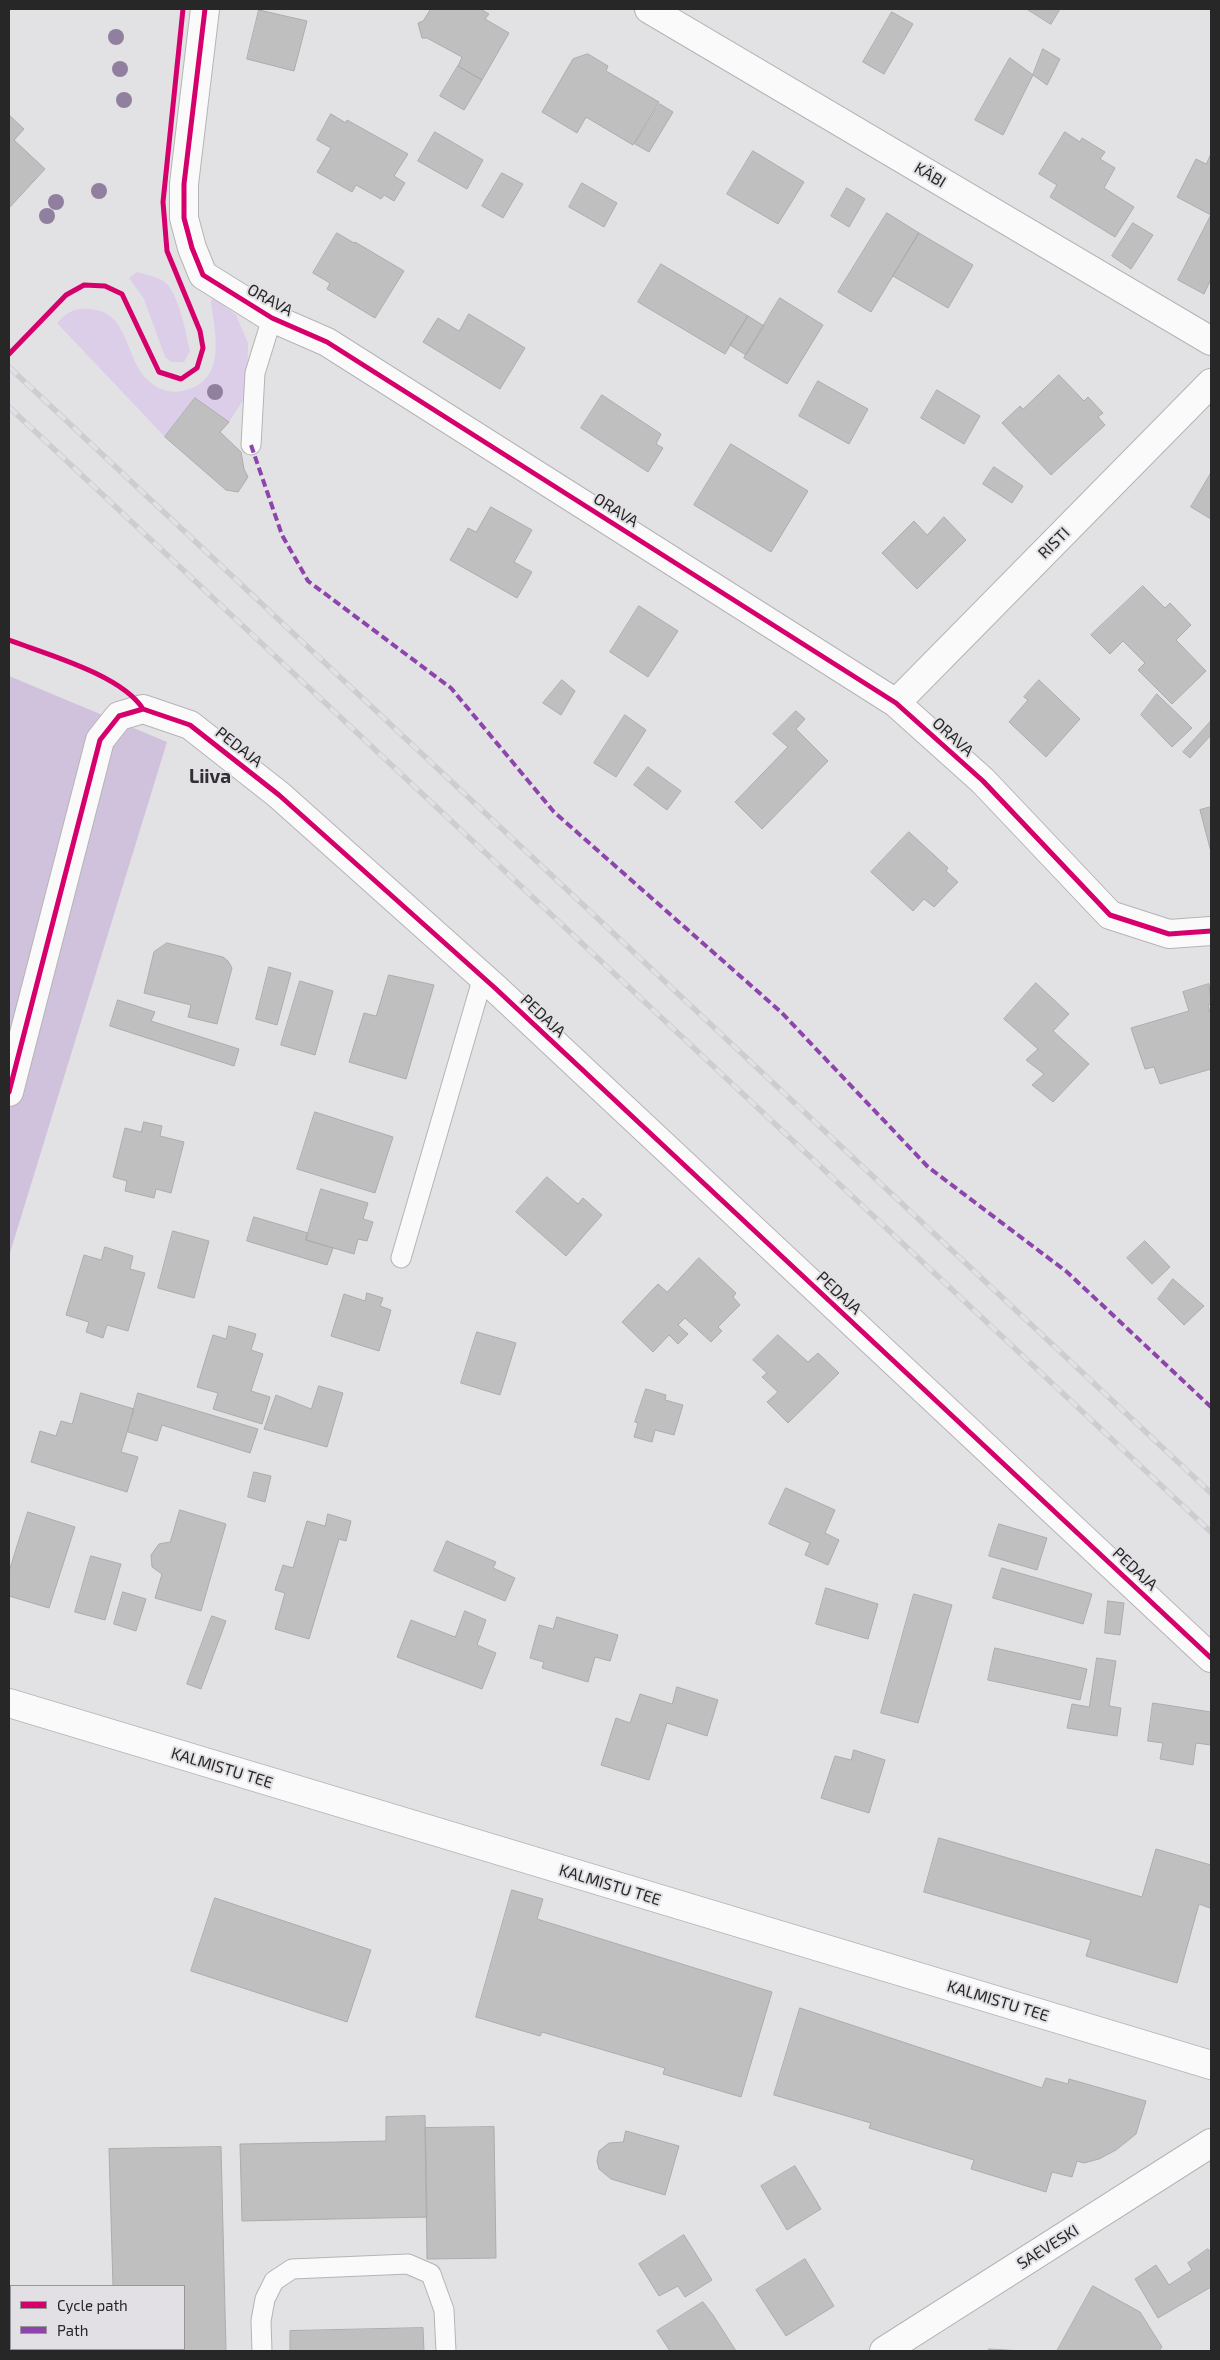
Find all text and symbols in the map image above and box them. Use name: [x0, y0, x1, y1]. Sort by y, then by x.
street label: KÄBI: [911, 158, 949, 192]
street label: ORAVA: [244, 280, 296, 320]
street label: ORAVA: [590, 489, 642, 531]
street label: RISTI: [1034, 523, 1074, 563]
street label: ORAVA: [928, 713, 978, 761]
street label: PEDAJA: [212, 723, 266, 771]
district label: Liiva: [189, 766, 231, 788]
street label: PEDAJA: [517, 990, 569, 1042]
street label: PEDAJA: [813, 1267, 865, 1319]
street label: PEDAJA: [1109, 1543, 1161, 1595]
street label: KALMISTU TEE: [169, 1743, 275, 1793]
street label: KALMISTU TEE: [557, 1860, 663, 1910]
street label: KALMISTU TEE: [945, 1976, 1051, 2026]
street label: SAEVESKI: [1014, 2221, 1082, 2273]
legend: [10, 2285, 185, 2350]
text: Cycle path: [57, 2296, 128, 2314]
text: Path: [57, 2321, 88, 2339]

